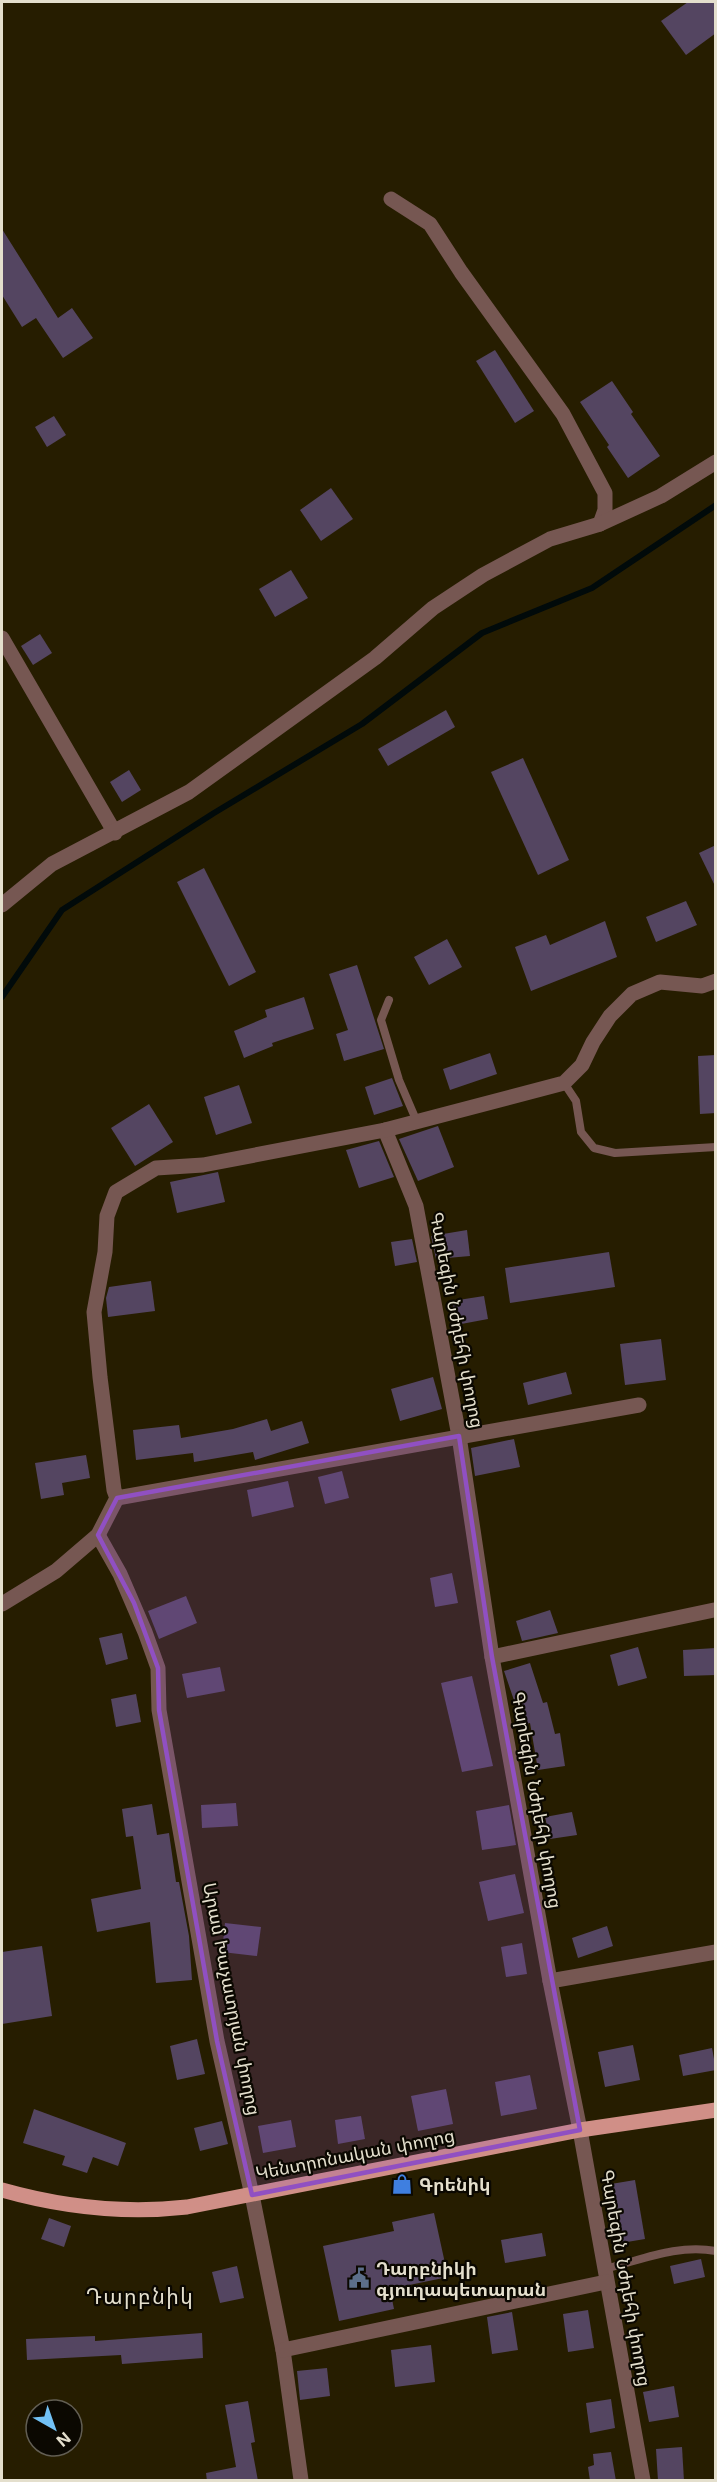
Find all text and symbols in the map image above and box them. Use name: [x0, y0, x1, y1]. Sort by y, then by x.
street label: Գարեգին Նժդեհի փողոց: [426, 1210, 488, 1430]
street label: Գարեգին Նժդեհի փողոց: [508, 1690, 566, 1910]
street label: Արամ Խաչատրյան փողոց: [199, 1881, 265, 2117]
street label: Կենտրոնական փողոց: [254, 2124, 456, 2184]
street label: Գարեգին Նժդեհի փողոց: [597, 2168, 655, 2388]
shop icon: Գրենիկ: [390, 2172, 414, 2196]
place label: Գրենիկ: [419, 2174, 491, 2195]
place label: Դարբնիկի գյուղապետարան: [376, 2258, 546, 2300]
public building icon: Դարբնիկի գյուղապետարան: [347, 2266, 371, 2290]
district label: Դարբնիկ: [86, 2284, 194, 2309]
north arrow: [24, 2398, 84, 2458]
text: N: [53, 2428, 75, 2451]

